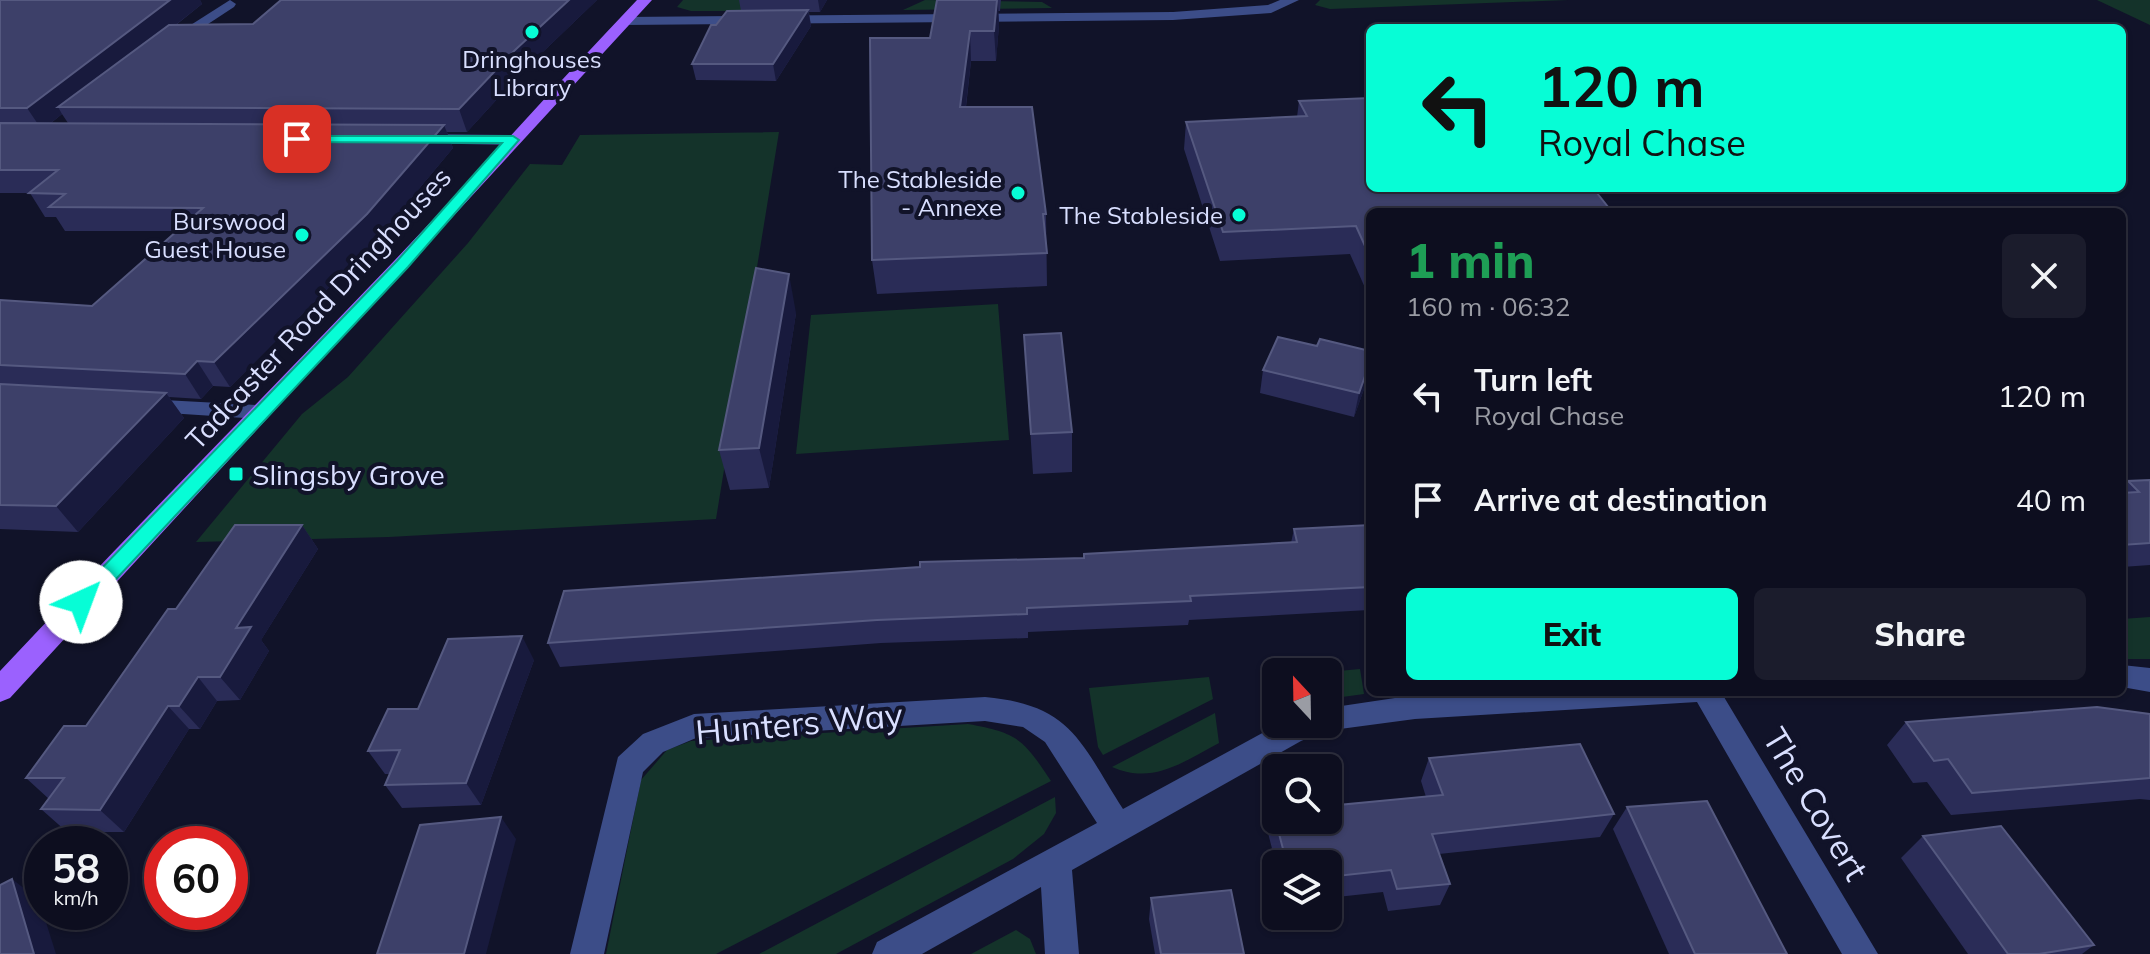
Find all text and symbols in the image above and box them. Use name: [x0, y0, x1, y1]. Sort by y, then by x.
marker: Dringhouses Library: [523, 23, 541, 41]
place label: Dringhouses Library: [462, 44, 602, 102]
text: 120 m: [1538, 51, 1705, 121]
icon: left: [1406, 56, 1510, 160]
pin: [263, 105, 331, 173]
icon: arrive: [275, 117, 319, 161]
text: Royal Chase: [1538, 120, 1746, 165]
street label: Tadcaster Road Dringhouses: [178, 159, 458, 457]
place label: The Stableside - Annexe: [838, 164, 1002, 222]
marker: The Stableside - Annexe: [1009, 184, 1027, 202]
place label: The Stableside: [1059, 200, 1223, 230]
place label: Burswood Guest House: [144, 206, 286, 264]
marker: The Stableside: [1230, 206, 1248, 224]
marker: Burswood Guest House: [293, 226, 311, 244]
text: 1 min: [1406, 230, 1535, 290]
button: close: [2002, 234, 2086, 318]
text: 160 m · 06:32: [1406, 290, 1570, 323]
text: Turn left: [1474, 361, 1592, 399]
icon: left: [1406, 374, 1450, 418]
text: 120 m: [1998, 377, 2086, 415]
text: Royal Chase: [1474, 399, 1624, 432]
place label: Slingsby Grove: [252, 457, 445, 492]
marker: Slingsby Grove: [227, 465, 245, 483]
icon: arrive: [1406, 478, 1450, 522]
text: Arrive at destination: [1474, 481, 1768, 519]
text: 40 m: [2016, 481, 2086, 519]
position arrow: [39, 560, 123, 644]
button: Exit: [1406, 588, 1738, 680]
button: Share: [1754, 588, 2086, 680]
north arrow: [1262, 658, 1342, 738]
map controls: [1262, 658, 1342, 930]
street label: Hunters Way: [694, 693, 904, 753]
street label: The Covert: [1754, 720, 1878, 888]
button: search: [1262, 754, 1342, 834]
speed limit sign: 60: [144, 826, 248, 930]
text: 58: [52, 843, 100, 893]
button: layers: [1262, 850, 1342, 930]
text: km/h: [53, 885, 99, 910]

